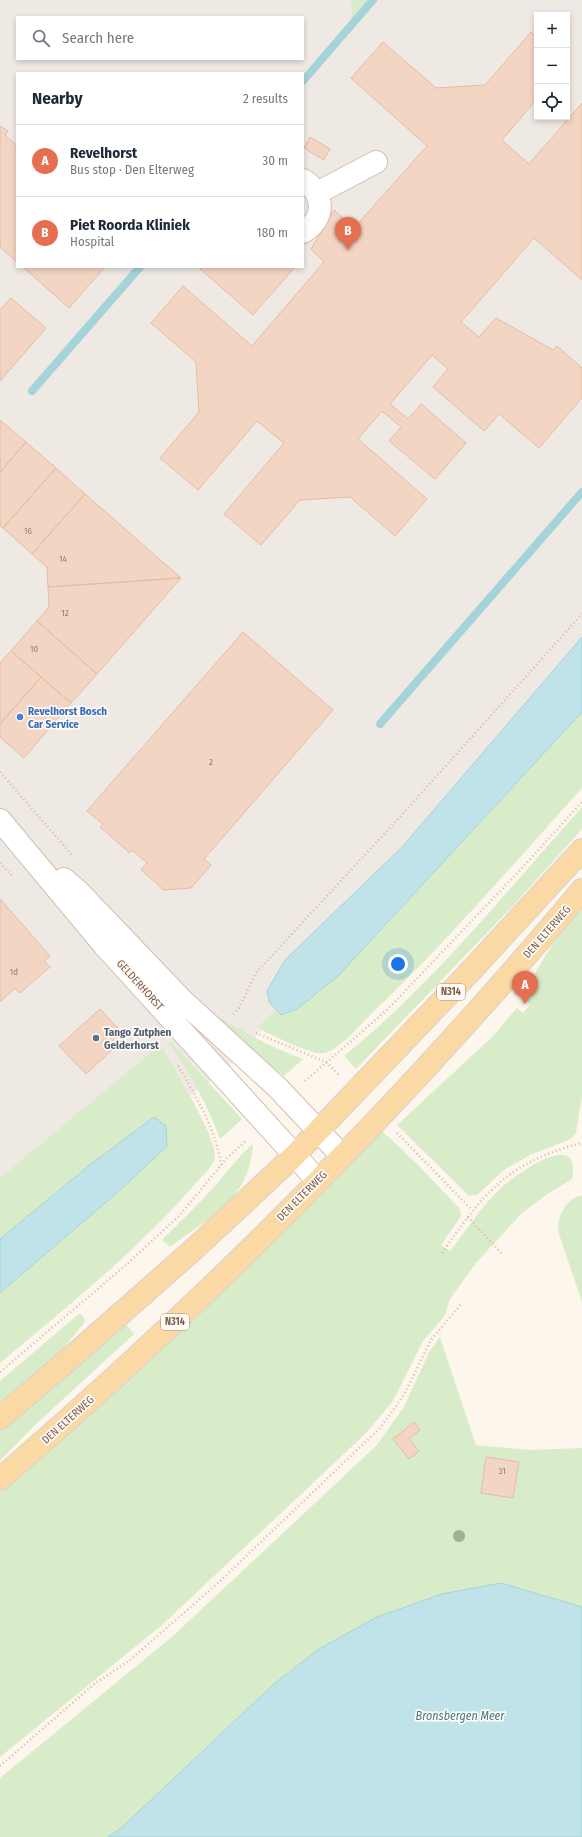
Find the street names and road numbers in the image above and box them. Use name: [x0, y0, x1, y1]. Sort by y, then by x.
street label: DEN ELTERWEG: [521, 903, 573, 961]
street label: GELDERHORST: [114, 957, 167, 1014]
road number: N314: [437, 984, 465, 1000]
street label: DEN ELTERWEG: [274, 1168, 330, 1224]
road number: N314: [161, 1314, 189, 1330]
street label: DEN ELTERWEG: [39, 1393, 97, 1447]

